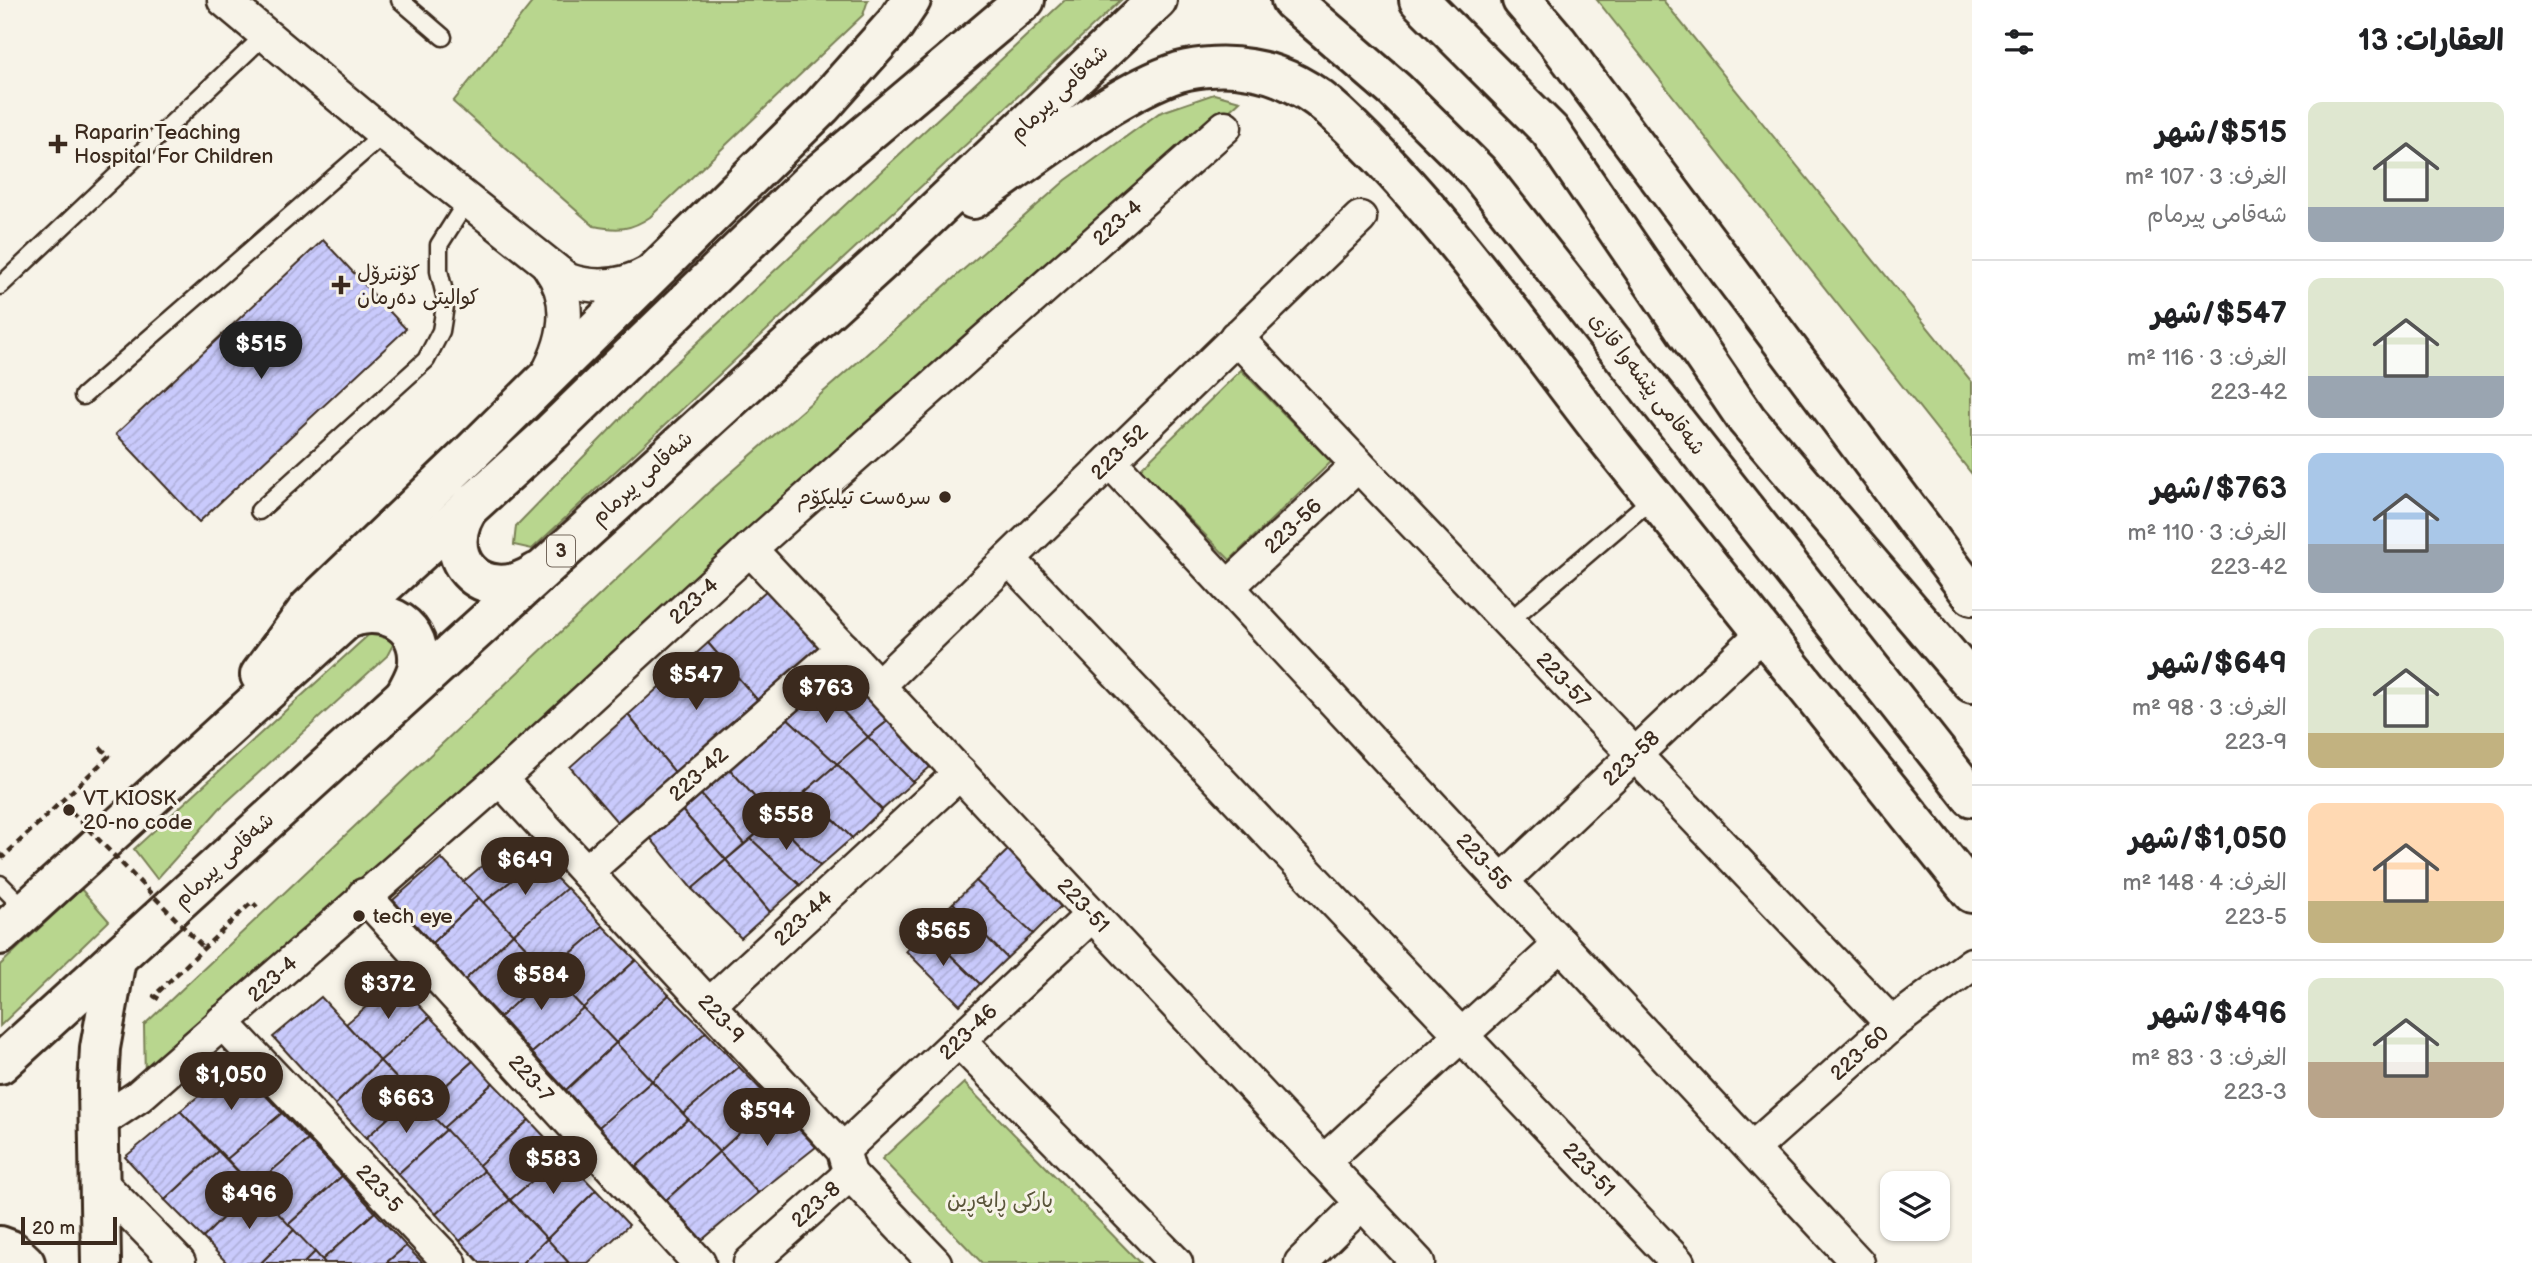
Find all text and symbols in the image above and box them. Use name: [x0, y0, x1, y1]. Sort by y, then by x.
icon: filters: [2000, 23, 2038, 61]
text: العقارات: 13: [2358, 23, 2504, 59]
street label: شەقامی پیرمام: [1004, 40, 1116, 149]
text: $515/شهر: [2156, 115, 2287, 151]
place label: Raparin Teaching Hospital For Children: [74, 120, 273, 169]
icon: home: [2364, 130, 2448, 214]
marker: Raparin Teaching Hospital For Children: [48, 134, 68, 154]
text: الغرف: 3 · 107 m²: [2125, 163, 2287, 191]
street label: 223-4: [1087, 194, 1147, 251]
text: شەقامی پیرمام: [2147, 201, 2287, 229]
place label: کۆنترۆل کوالیتی دەرمان: [357, 261, 479, 311]
marker: کۆنترۆل کوالیتی دەرمان: [331, 275, 351, 295]
text: $547/شهر: [2151, 296, 2287, 332]
icon: home: [2364, 306, 2448, 390]
street label: شەقامی پێشەوا قازی: [1583, 308, 1710, 461]
pin: $515: [220, 322, 302, 381]
text: $515: [235, 330, 287, 358]
text: الغرف: 3 · 116 m²: [2127, 344, 2287, 372]
text: 223-42: [2210, 378, 2287, 406]
street label: 223-52: [1085, 418, 1153, 485]
street label: شەقامی پیرمام: [586, 426, 700, 532]
text: $763/شهر: [2151, 471, 2287, 507]
icon: home: [2364, 481, 2448, 565]
place label: سره‌ست تیلیکۆم: [797, 485, 931, 513]
marker: سره‌ست تیلیکۆم: [937, 489, 953, 505]
street label: 223-56: [1259, 493, 1327, 559]
text: الغرف: 3 · 110 m²: [2127, 519, 2287, 547]
road number: 3: [547, 536, 575, 566]
text: 223-42: [2210, 553, 2287, 581]
street label: 223-4: [664, 572, 723, 630]
text: $649/شهر: [2150, 646, 2287, 682]
street label: 223-57: [1531, 647, 1596, 713]
pin: $547: [655, 652, 737, 712]
icon: home: [2364, 656, 2448, 740]
text: $547: [669, 661, 723, 689]
pin: $763: [785, 666, 867, 725]
text: $763: [798, 674, 854, 702]
text: الغرف: 3 · 98 m²: [2132, 694, 2287, 722]
street label: 223-58: [1597, 725, 1665, 791]
text: 223-9: [2224, 728, 2287, 756]
street label: 223-42: [664, 741, 733, 807]
place label: VT KIOSK 20-no code: [83, 786, 192, 835]
pin: $558: [745, 792, 827, 852]
text: $558: [758, 801, 814, 829]
marker: VT KIOSK 20-no code: [61, 802, 77, 818]
street label: شەقامی پیرمام: [169, 807, 281, 915]
text: $1,050/شهر: [2129, 821, 2287, 857]
street label: 223-55: [1451, 828, 1516, 896]
icon: home: [2364, 831, 2448, 915]
pin: $649: [484, 838, 566, 897]
text: $649: [497, 846, 553, 874]
text: الغرف: 4 · 148 m²: [2123, 869, 2287, 897]
street label: 223-51: [1052, 873, 1115, 938]
street label: 223-44: [769, 885, 838, 951]
text: 223-5: [2225, 903, 2287, 931]
place label: tech eye: [373, 904, 453, 929]
marker: tech eye: [351, 908, 367, 924]
pin: $565: [902, 908, 984, 968]
text: $565: [915, 917, 971, 945]
street label: 223-4: [242, 950, 302, 1007]
pin: $584: [500, 953, 582, 1012]
text: $584: [513, 961, 569, 989]
pin: $372: [347, 962, 429, 1021]
text: $372: [360, 970, 416, 998]
street label: 223-9: [693, 989, 750, 1048]
text: $496/شهر: [2150, 996, 2287, 1032]
street label: 223-46: [934, 999, 1002, 1065]
icon: home: [2364, 1006, 2448, 1090]
street label: 223-60: [1825, 1020, 1894, 1086]
text: الغرف: 3 · 83 m²: [2131, 1044, 2287, 1072]
street label: 223-7: [503, 1050, 559, 1108]
pin: $1,050: [174, 1052, 288, 1112]
text: $1,050: [195, 1061, 267, 1089]
pin: $663: [365, 1076, 447, 1135]
text: 223-3: [2224, 1078, 2287, 1106]
text: $663: [378, 1084, 434, 1112]
pin: $594: [726, 1088, 808, 1148]
text: $594: [739, 1097, 795, 1125]
pin: $583: [512, 1136, 594, 1196]
street label: 223-51: [1558, 1137, 1621, 1202]
text: $583: [525, 1145, 581, 1173]
street label: 223-5: [351, 1159, 408, 1218]
map controls: [1880, 1171, 1950, 1241]
button: layers: [1880, 1171, 1950, 1241]
pin: $496: [208, 1172, 290, 1231]
street label: 223-8: [786, 1176, 845, 1233]
text: $496: [221, 1180, 277, 1208]
park label: پارکی ڕاپەڕین: [947, 1188, 1053, 1217]
scale bar: [21, 1214, 117, 1246]
text: 20 m: [32, 1217, 75, 1240]

